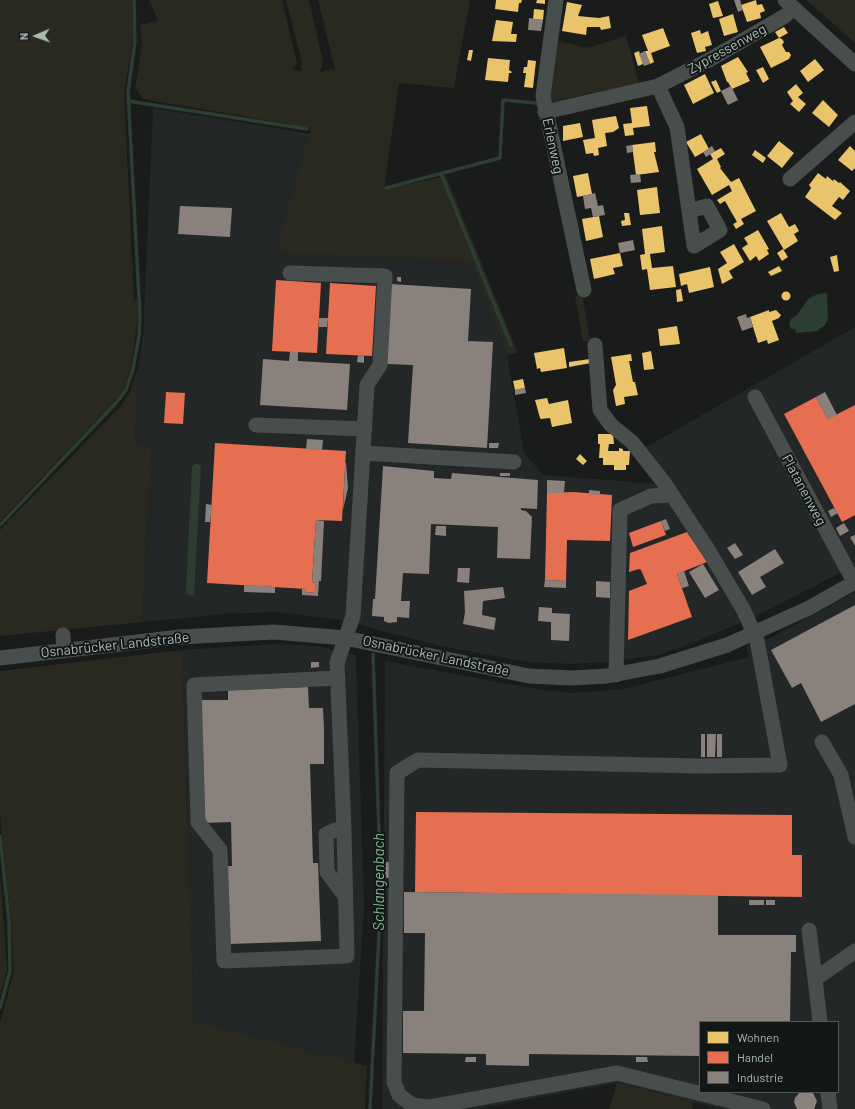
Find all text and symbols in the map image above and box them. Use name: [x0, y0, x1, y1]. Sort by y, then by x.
north arrow: [16, 16, 56, 56]
street label: Zypressenweg: [685, 21, 769, 77]
text: N: [17, 33, 30, 40]
street label: Erlenweg: [539, 117, 567, 175]
street label: Platanenweg: [778, 452, 830, 528]
street label: Osnabrücker Landstraße: [40, 629, 190, 661]
street label: Osnabrücker Landstraße: [361, 632, 511, 680]
water label: Schlangenbach: [370, 833, 388, 931]
legend: [699, 1021, 839, 1093]
text: Wohnen: [737, 1030, 779, 1044]
text: Handel: [737, 1050, 773, 1064]
text: Industrie: [737, 1070, 783, 1084]

